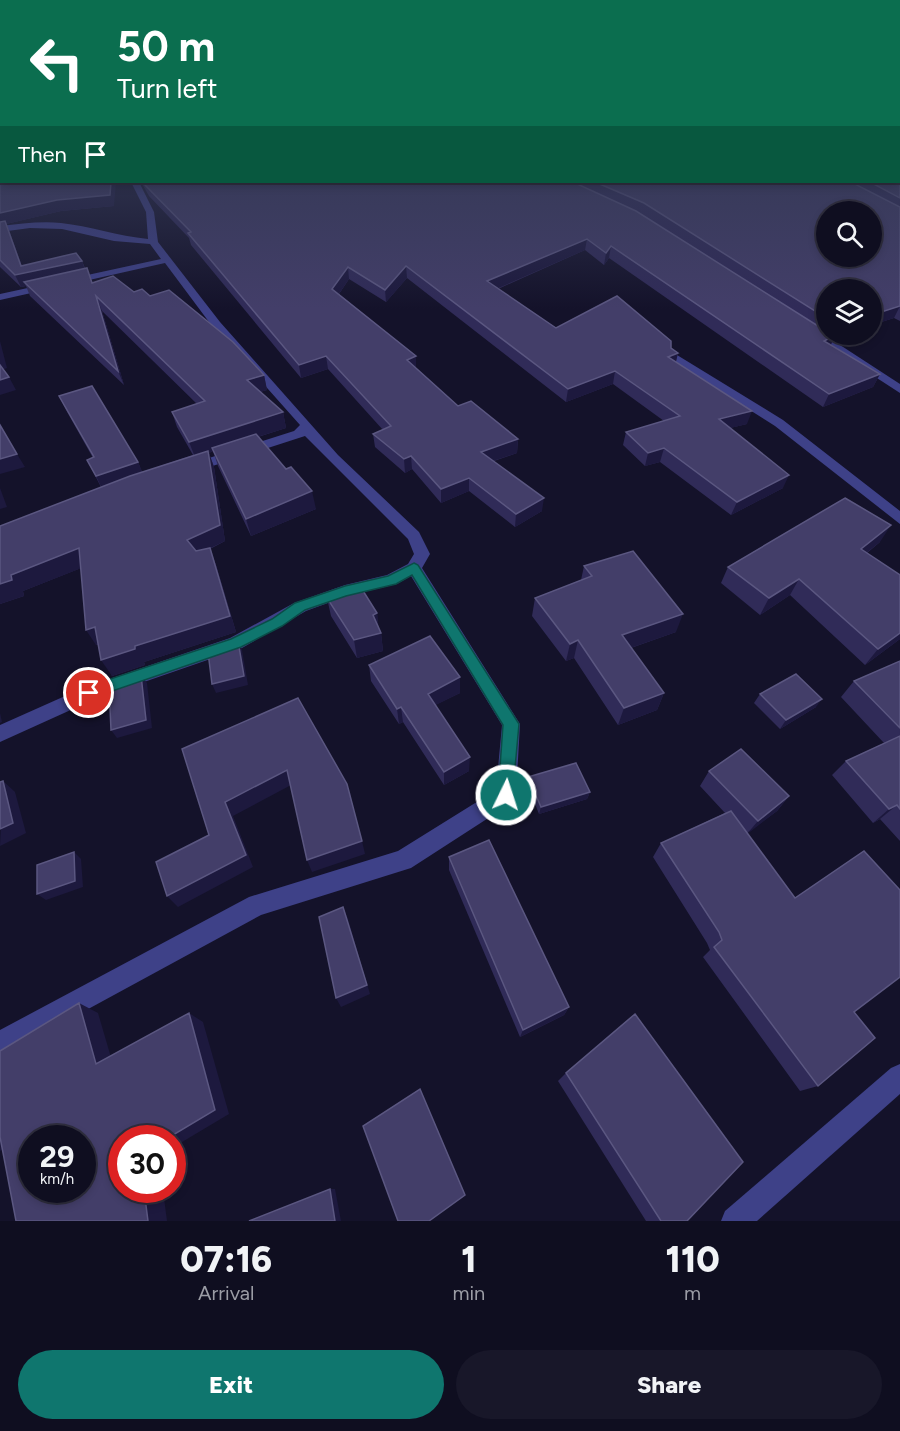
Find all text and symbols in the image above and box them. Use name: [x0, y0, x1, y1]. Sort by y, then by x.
text: 50 m: [117, 21, 215, 72]
icon: left: [18, 24, 96, 102]
text: Turn left: [117, 72, 217, 105]
icon: arrive: [79, 138, 112, 171]
text: Then: [18, 141, 67, 168]
map controls: [816, 201, 882, 345]
button: search: [816, 201, 882, 267]
button: layers: [816, 279, 882, 345]
pin: [63, 667, 114, 718]
icon: arrive: [72, 676, 105, 709]
position arrow: [474, 763, 538, 827]
speed limit sign: 30: [108, 1125, 186, 1203]
text: 29: [40, 1138, 74, 1175]
text: km/h: [40, 1170, 74, 1188]
text: 07:16: [180, 1238, 272, 1281]
text: 1: [461, 1238, 477, 1281]
text: 110: [666, 1238, 720, 1281]
text: Arrival: [198, 1281, 254, 1305]
text: min: [452, 1281, 485, 1305]
text: m: [684, 1281, 701, 1305]
button: Exit: [18, 1350, 444, 1419]
button: Share: [456, 1350, 882, 1419]

